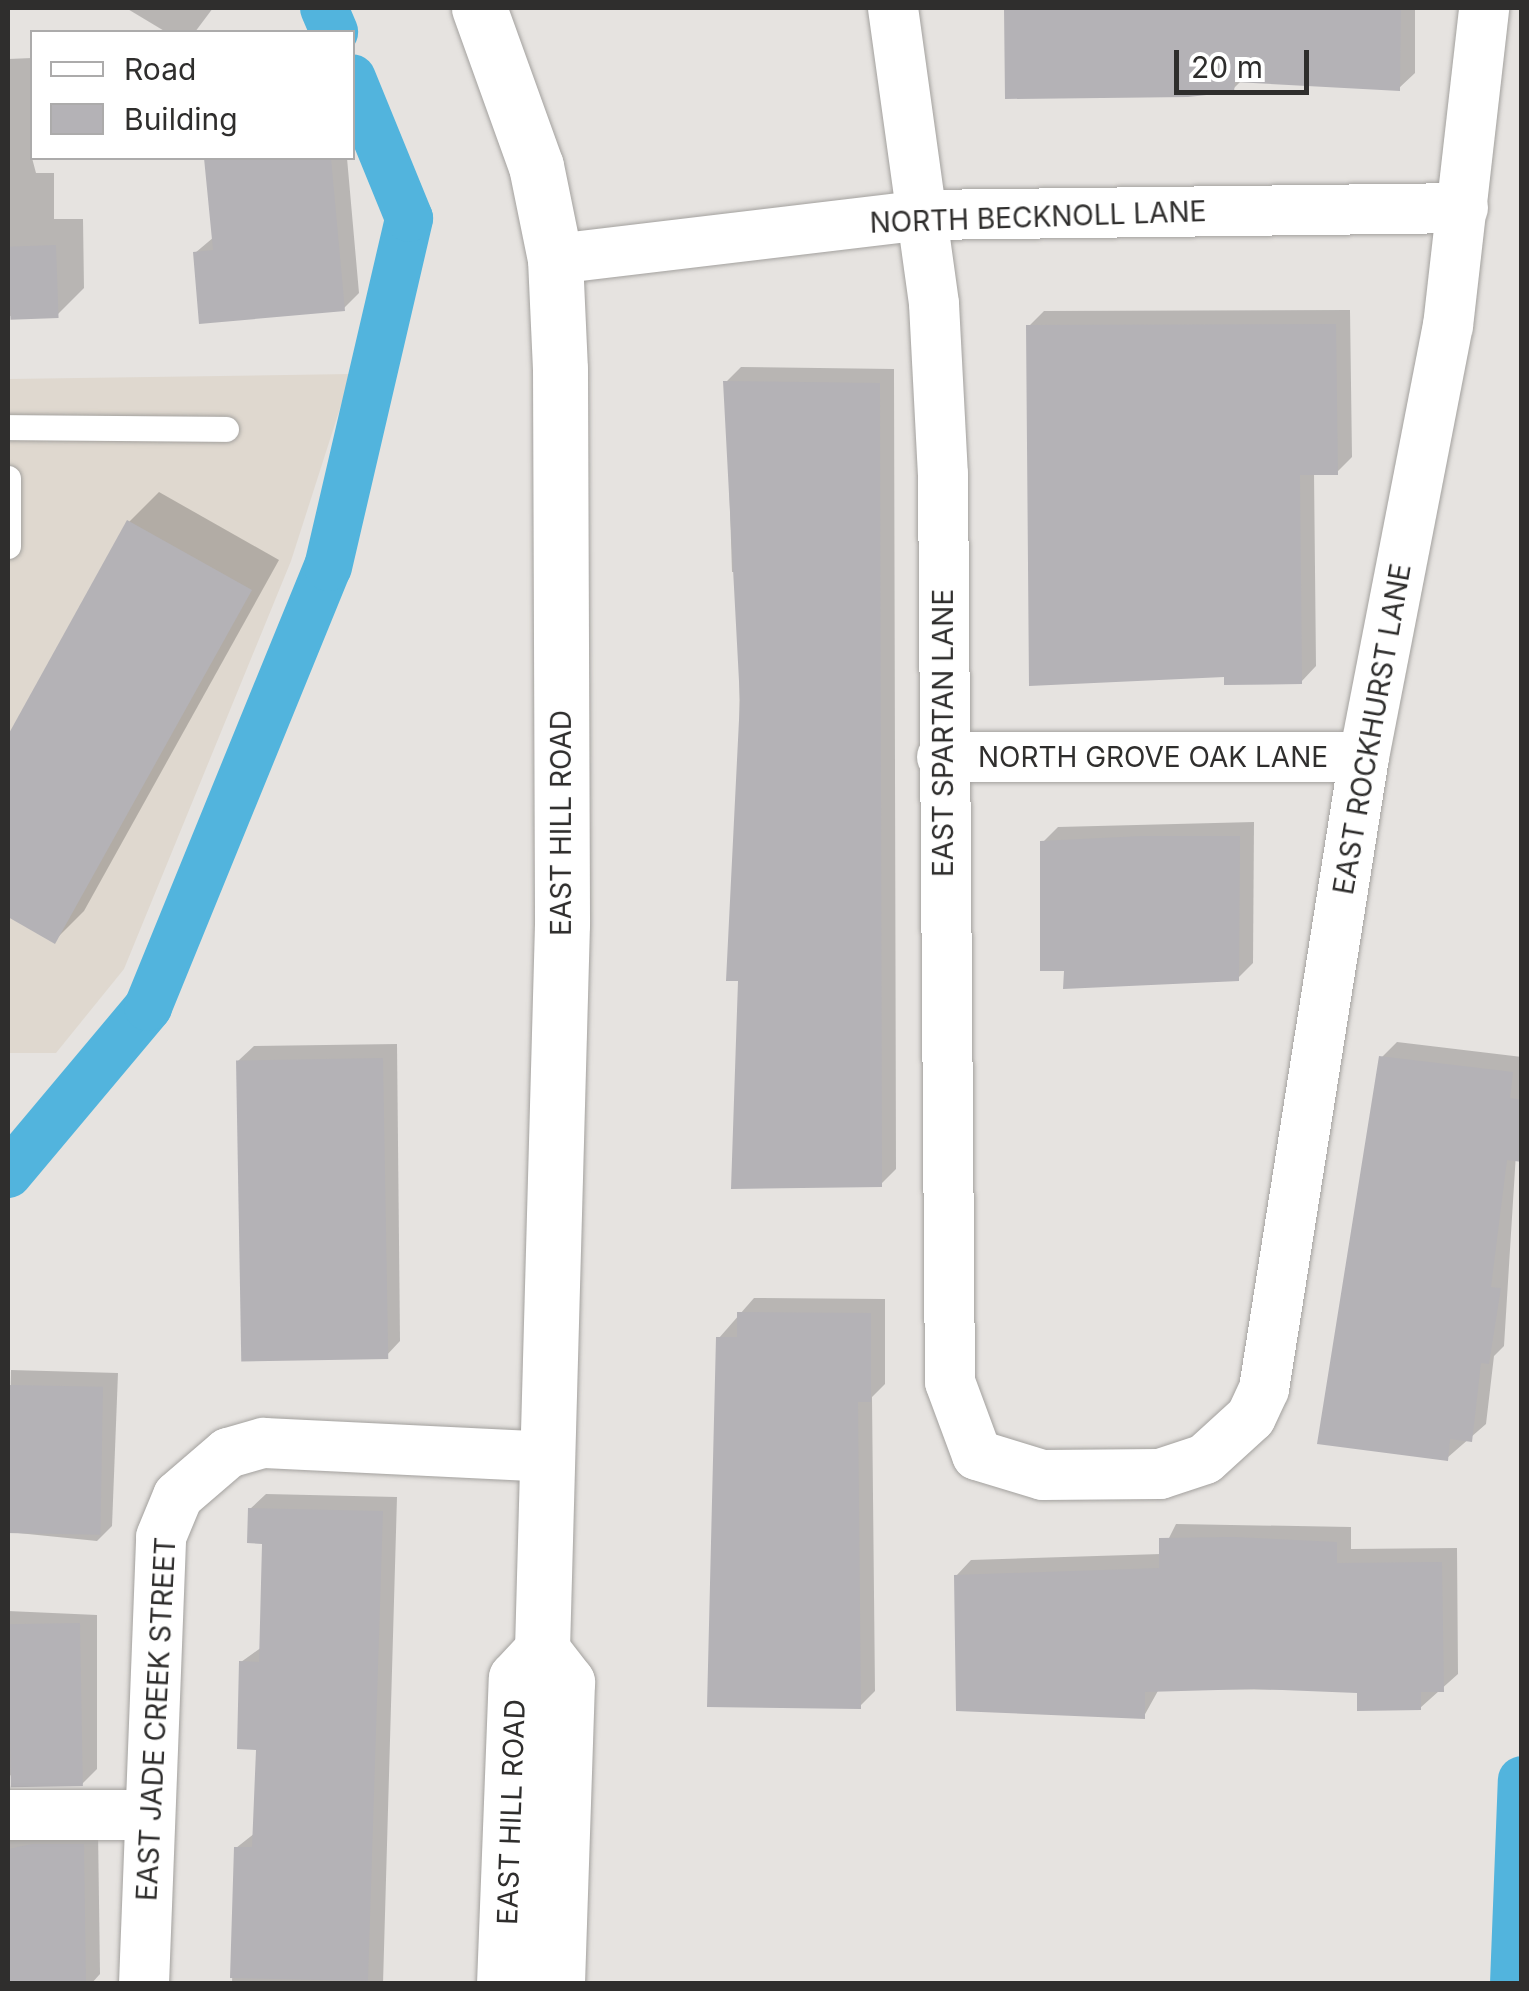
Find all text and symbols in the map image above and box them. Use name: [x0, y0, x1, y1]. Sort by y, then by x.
legend: [30, 30, 355, 160]
scale bar: [1179, 30, 1314, 92]
text: 20 m: [1191, 49, 1263, 85]
text: Road: [124, 51, 196, 87]
text: Building: [124, 101, 238, 137]
street label: NORTH BECKNOLL LANE: [869, 194, 1207, 240]
street label: EAST ROCKHURST LANE: [1326, 561, 1418, 897]
street label: EAST SPARTAN LANE: [926, 589, 960, 877]
street label: EAST HILL ROAD: [544, 710, 578, 936]
street label: NORTH GROVE OAK LANE: [978, 740, 1328, 774]
street label: EAST JADE CREEK STREET: [130, 1536, 182, 1902]
street label: EAST HILL ROAD: [490, 1699, 532, 1925]

